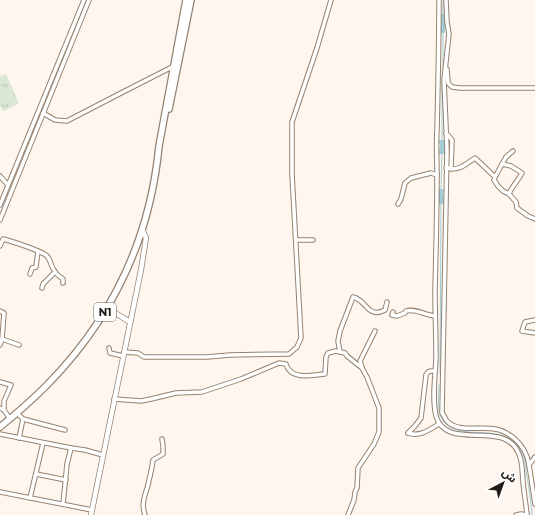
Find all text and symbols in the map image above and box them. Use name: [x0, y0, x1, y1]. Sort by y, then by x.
road number: N1: [94, 303, 116, 321]
north arrow: [483, 463, 523, 503]
text: ش: [499, 465, 520, 486]

